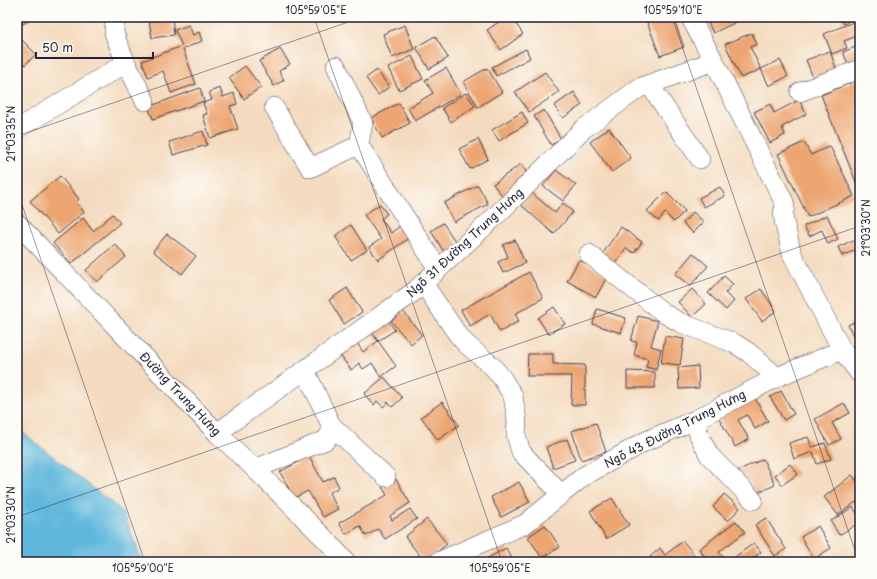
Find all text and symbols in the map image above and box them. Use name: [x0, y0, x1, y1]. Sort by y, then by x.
text: 105°59'05"E: [286, 2, 346, 17]
text: 105°59'10"E: [643, 2, 703, 17]
scale bar: [36, 34, 153, 60]
text: 50 m: [42, 38, 73, 56]
text: 21°03'35"N: [3, 106, 18, 162]
street label: Ngõ 31 Đường Trung Hưng: [402, 183, 527, 301]
text: 21°03'30"N: [858, 199, 873, 257]
street label: Đường Trung Hưng: [136, 347, 226, 439]
street label: Ngõ 43 Đường Trung Hưng: [601, 384, 749, 472]
text: 21°03'30"N: [3, 486, 18, 544]
text: 105°59'00"E: [112, 560, 174, 575]
text: 105°59'05"E: [470, 560, 530, 575]

